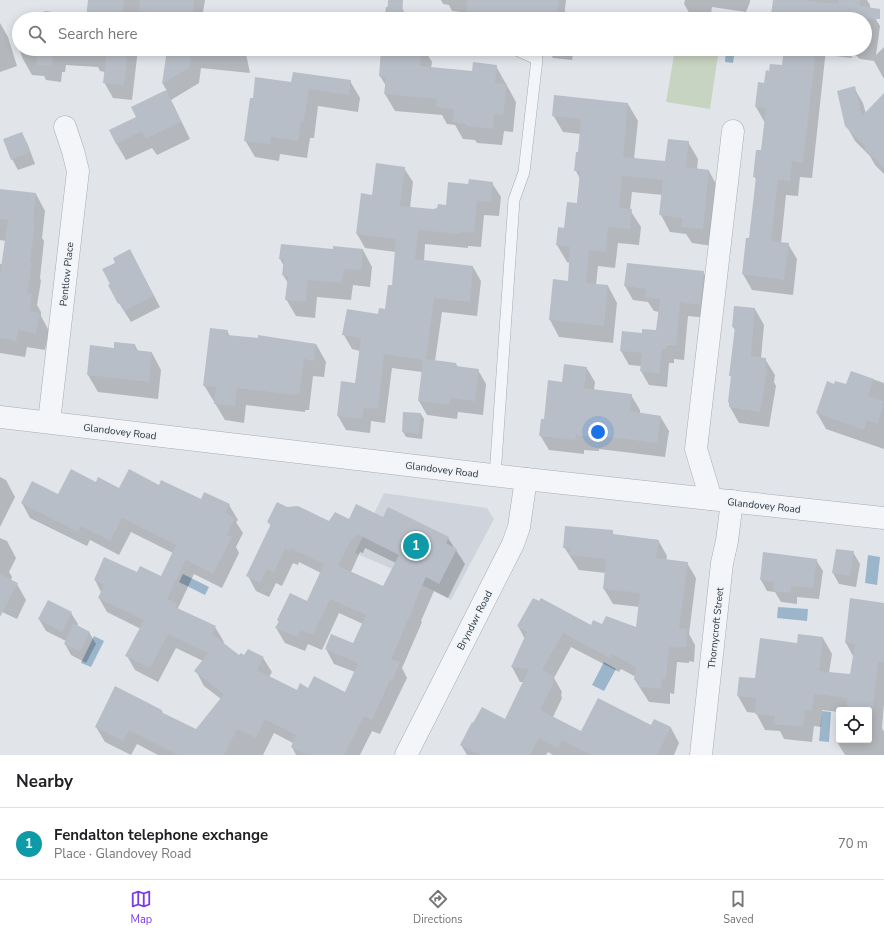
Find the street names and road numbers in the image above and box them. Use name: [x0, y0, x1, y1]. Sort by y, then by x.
street label: Pentlow Place: [57, 241, 77, 307]
street label: Glandovey Road: [82, 421, 158, 443]
street label: Glandovey Road: [404, 459, 480, 481]
street label: Glandovey Road: [726, 495, 802, 517]
street label: Thornycroft Street: [705, 586, 727, 669]
street label: Bryndwr Road: [454, 588, 496, 653]

